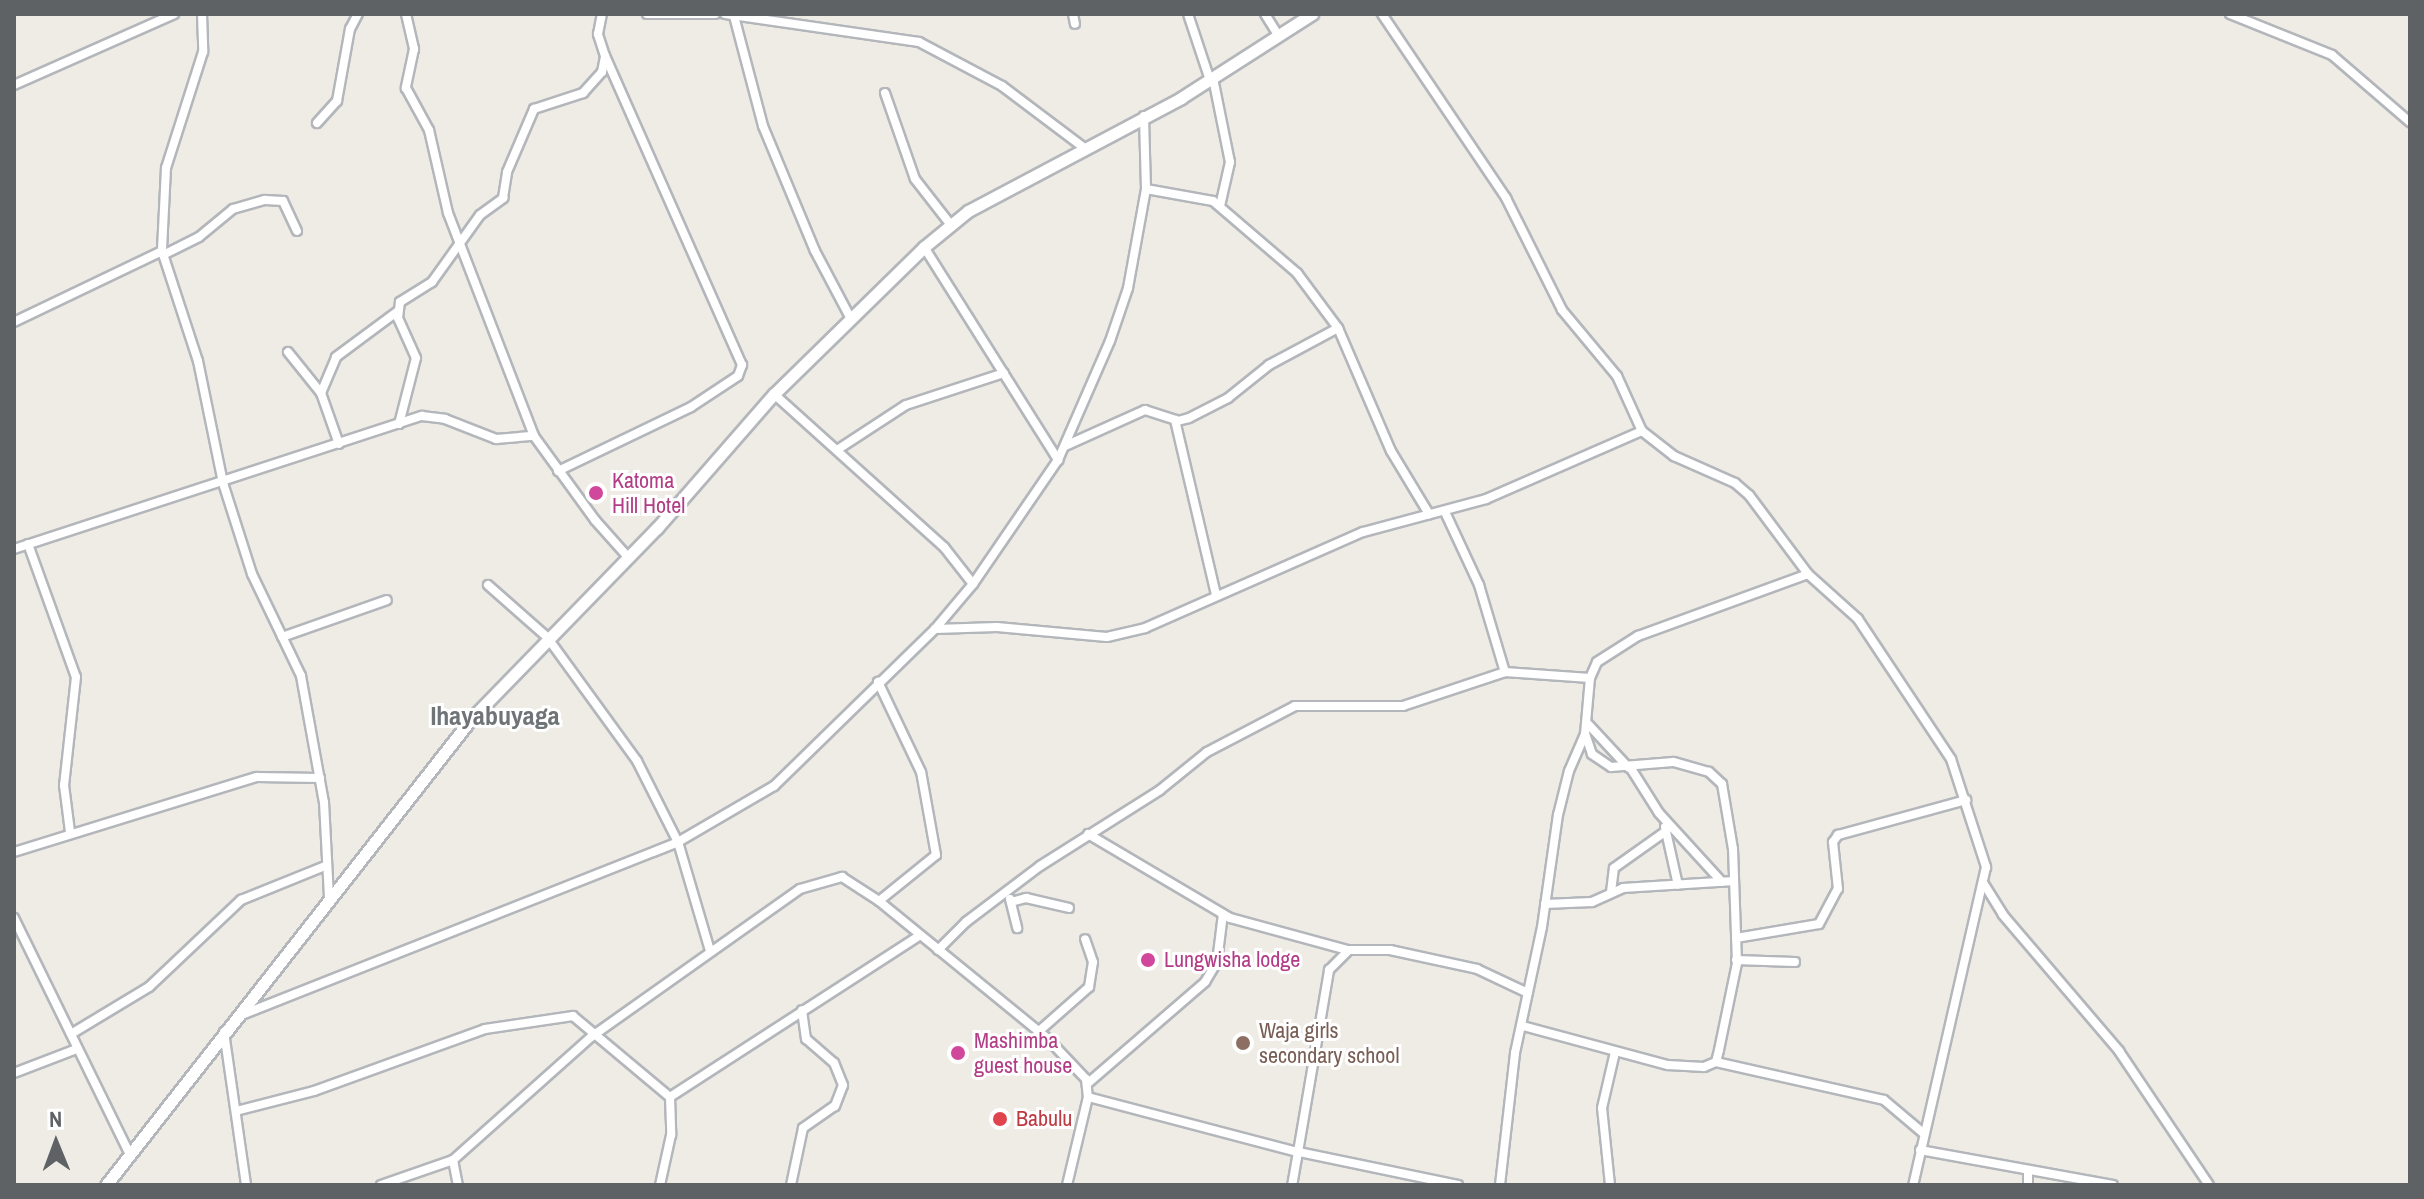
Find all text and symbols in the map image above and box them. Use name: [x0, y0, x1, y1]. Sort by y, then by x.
place label: Katoma Hill Hotel: [612, 467, 685, 518]
marker: Katoma Hill Hotel: [587, 484, 605, 502]
district label: Ihayabuyaga: [430, 700, 560, 732]
place label: Lungwisha lodge: [1164, 947, 1300, 973]
marker: Lungwisha lodge: [1139, 951, 1157, 969]
place label: Waja girls secondary school: [1259, 1017, 1399, 1068]
place label: Mashimba guest house: [974, 1027, 1072, 1078]
marker: Waja girls secondary school: [1234, 1034, 1252, 1052]
marker: Mashimba guest house: [949, 1044, 967, 1062]
north arrow: [16, 1103, 96, 1183]
text: N: [49, 1104, 62, 1134]
place label: Babulu: [1016, 1106, 1072, 1132]
marker: Babulu: [991, 1110, 1009, 1128]

